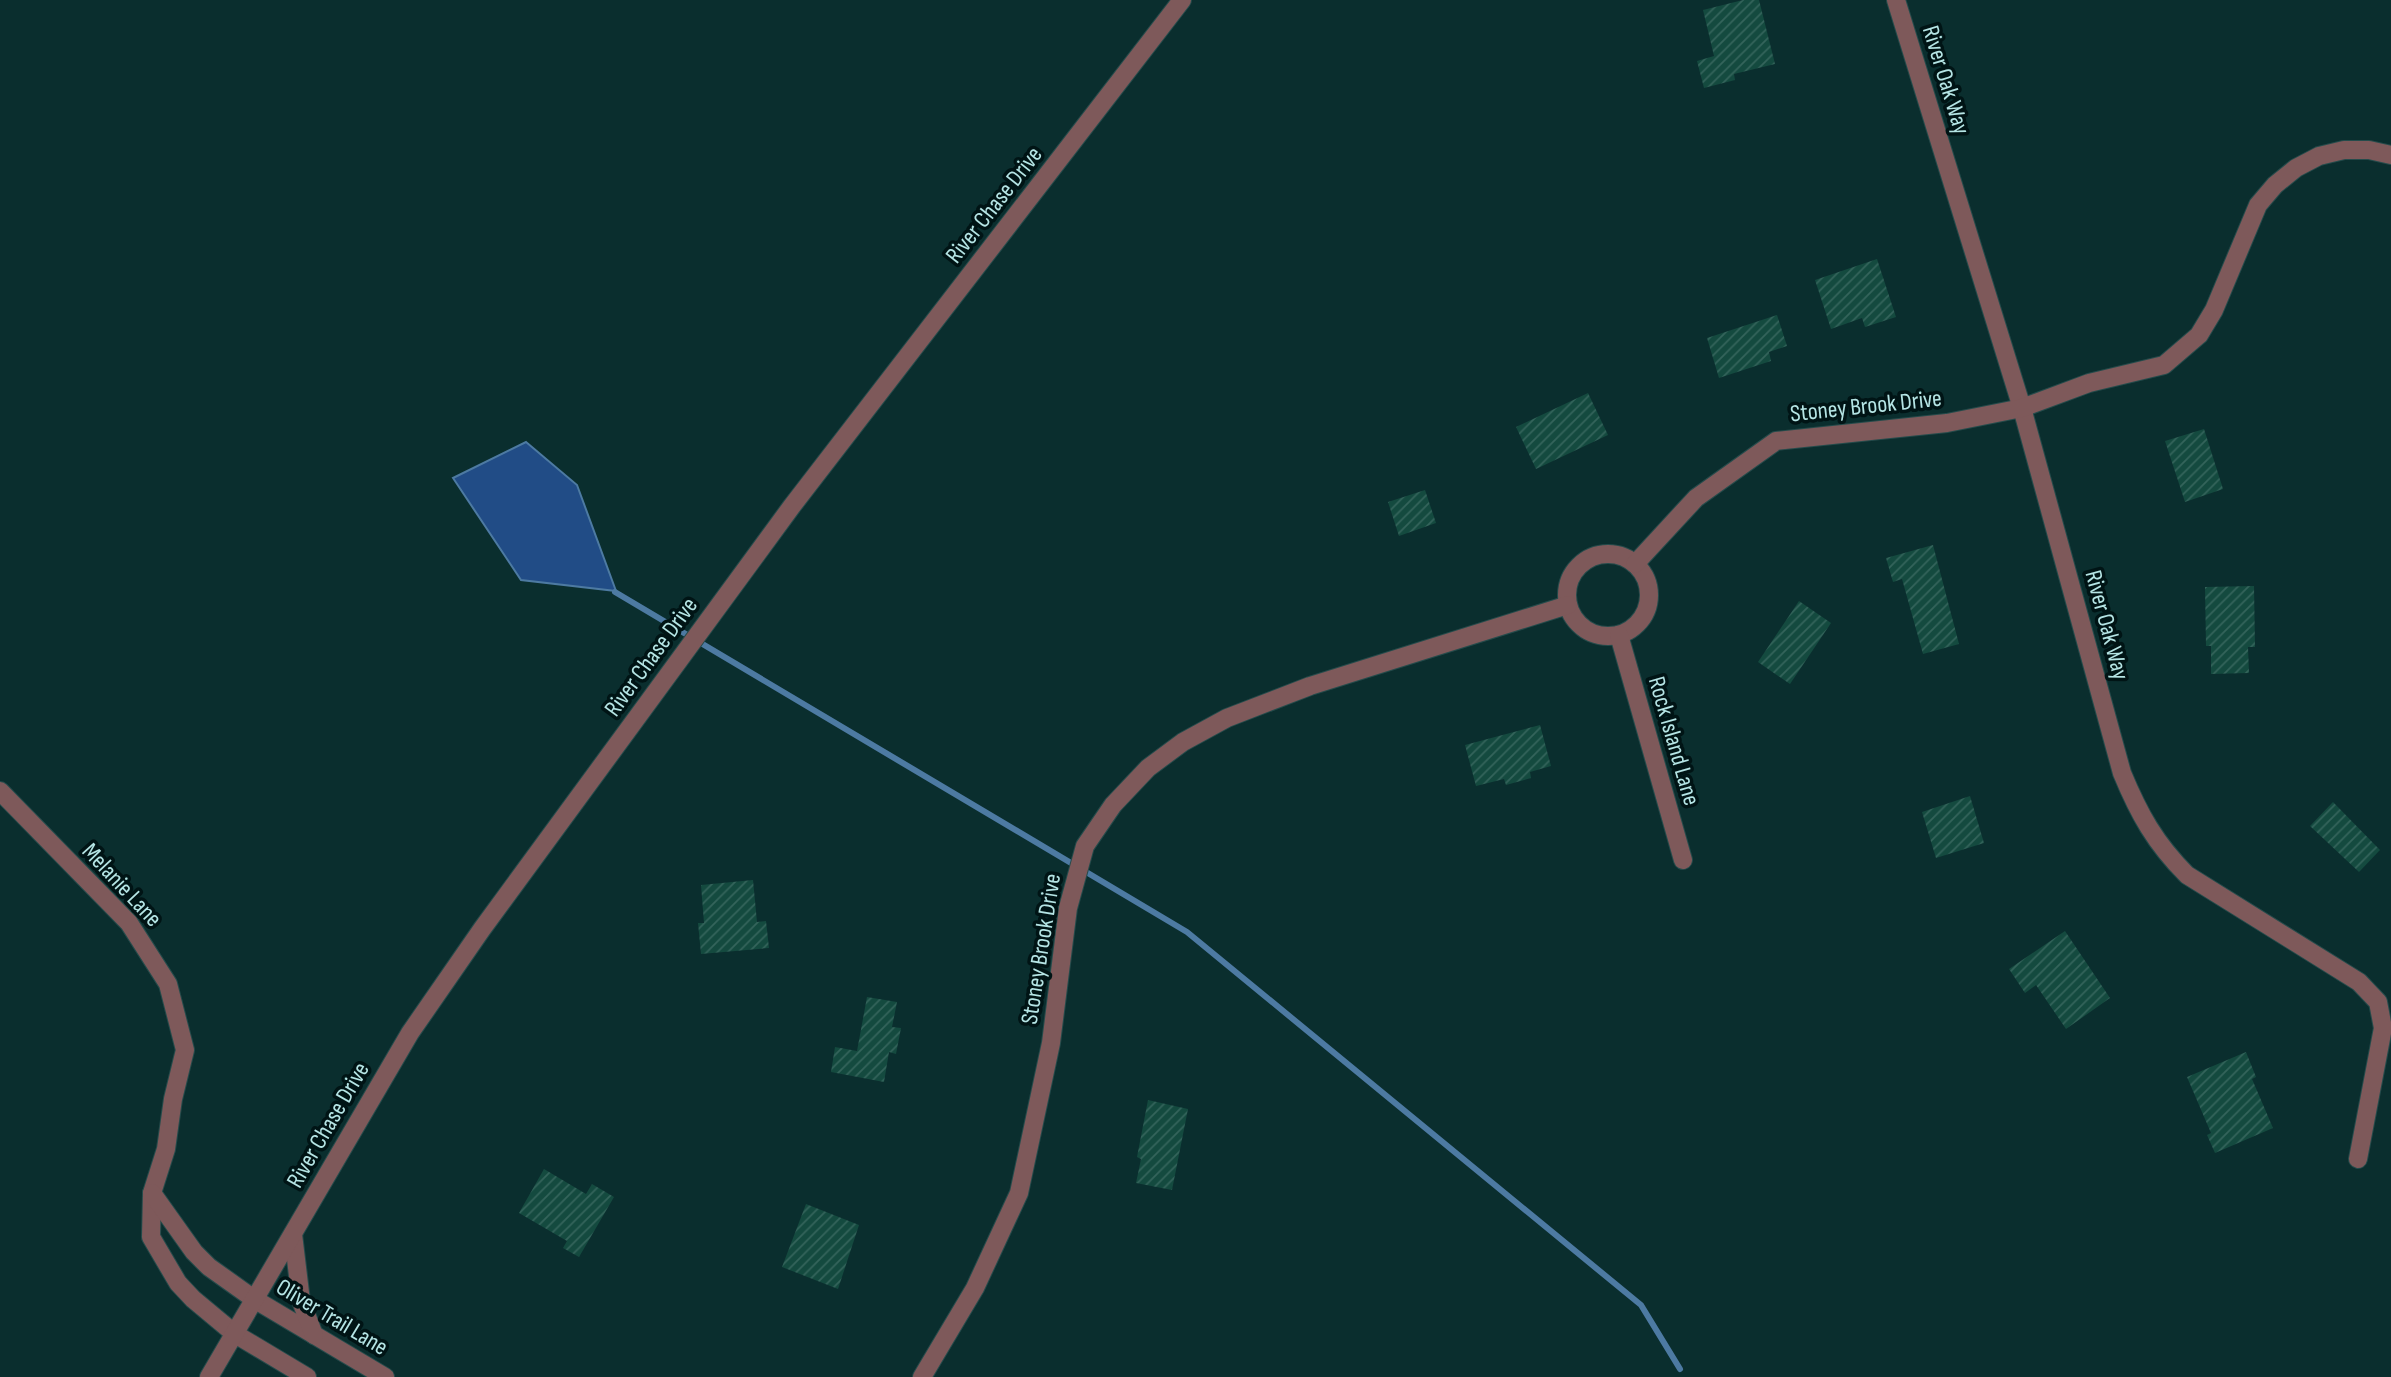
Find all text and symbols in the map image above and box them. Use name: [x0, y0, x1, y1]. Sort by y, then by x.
street label: River Oak Way: [1916, 22, 1976, 138]
street label: River Chase Drive: [939, 141, 1049, 269]
street label: Stoney Brook Drive: [1789, 384, 1943, 428]
street label: River Oak Way: [2078, 567, 2136, 683]
street label: River Chase Drive: [598, 592, 704, 722]
street label: Rock Island Lane: [1642, 673, 1706, 809]
street label: Melanie Lane: [76, 837, 168, 933]
street label: Stoney Brook Drive: [1015, 872, 1067, 1026]
street label: River Chase Drive: [280, 1057, 376, 1193]
street label: Oliver Trail Lane: [271, 1272, 393, 1362]

